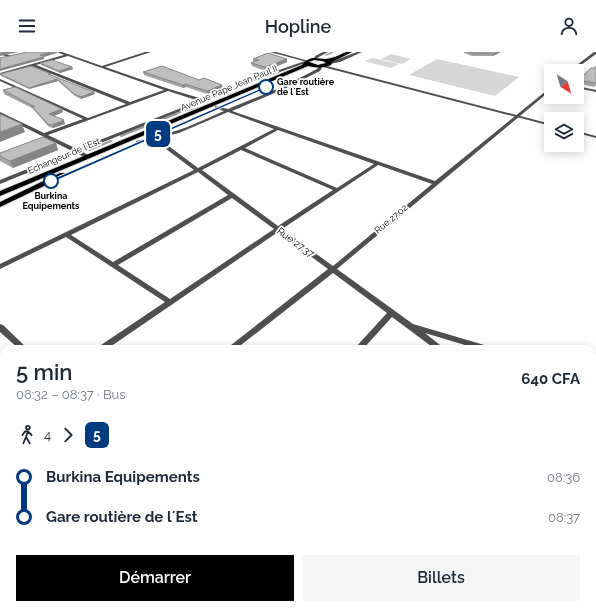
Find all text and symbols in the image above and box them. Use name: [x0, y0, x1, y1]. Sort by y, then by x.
icon: menu: [16, 15, 38, 37]
icon: person: [558, 15, 580, 37]
text: Hopline: [265, 16, 331, 37]
street label: Avenue Pape Jean Paul II: [179, 63, 279, 113]
north arrow: [544, 64, 584, 104]
map controls: [544, 64, 584, 152]
place label: Gare routière de l´Est: [277, 77, 335, 97]
marker: Gare routière de l´Est: [258, 79, 274, 95]
button: layers: [544, 112, 584, 152]
line badge: 5: [145, 121, 171, 147]
text: 5: [154, 126, 162, 142]
street label: Echangeur de l´Est: [26, 136, 102, 176]
marker: Burkina Equipements: [43, 173, 59, 189]
place label: Burkina Equipements: [22, 191, 80, 211]
street label: Rue 27.02: [373, 202, 410, 236]
street label: Rue 27.37: [275, 225, 317, 260]
text: 5 min: [16, 359, 72, 385]
text: 640 CFA: [521, 370, 580, 388]
text: 08:32 – 08:37 · Bus: [16, 387, 126, 402]
icon: walk: [16, 424, 38, 446]
icon: forward: [57, 424, 79, 446]
text: 5: [93, 427, 101, 443]
text: 4: [44, 428, 51, 443]
text: Burkina Equipements: [46, 468, 200, 486]
text: 08:36: [547, 470, 580, 485]
text: Gare routière de l´Est: [46, 508, 198, 526]
text: 08:37: [548, 510, 580, 525]
button: Démarrer: [16, 555, 294, 601]
button: Billets: [302, 555, 580, 601]

